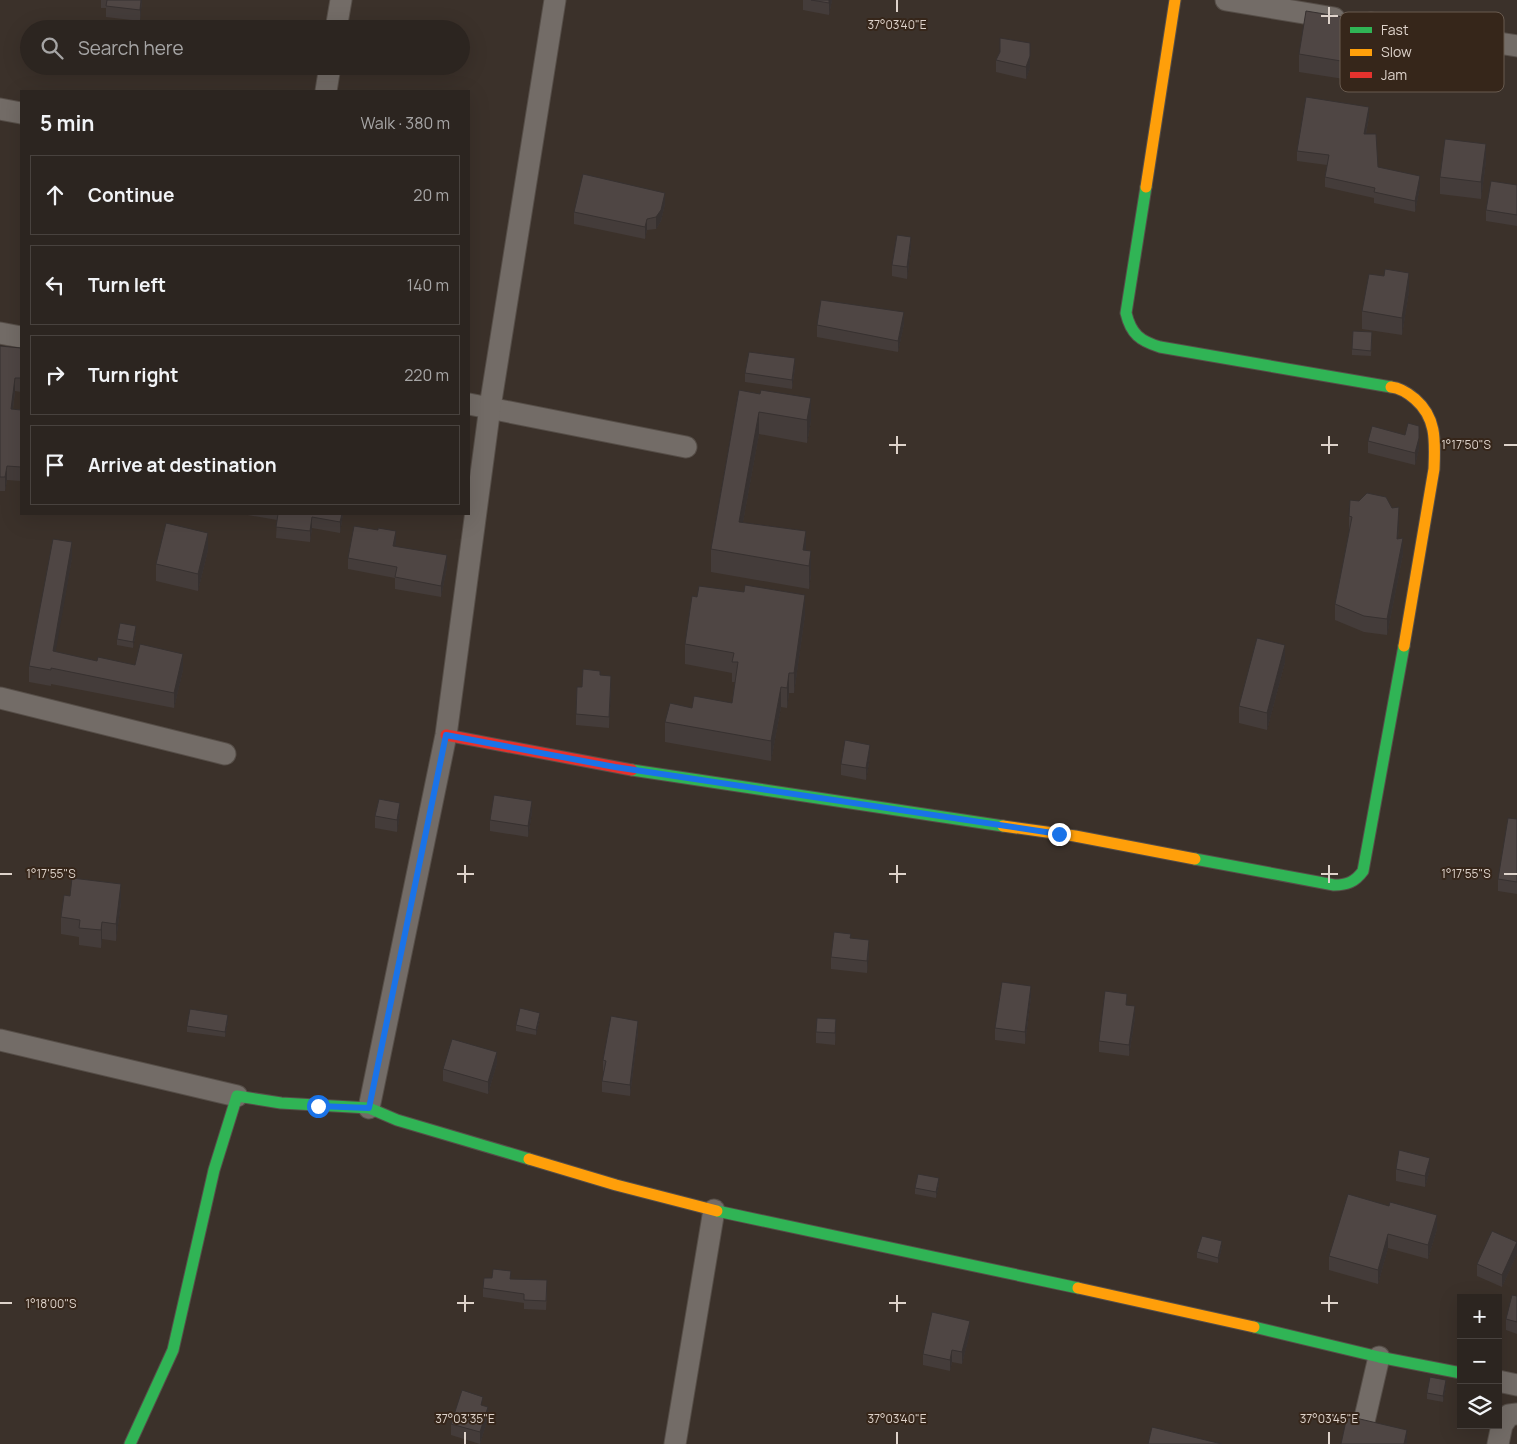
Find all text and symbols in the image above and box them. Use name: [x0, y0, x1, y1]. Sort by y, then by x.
legend: [1340, 12, 1504, 92]
text: 37°03'40"E: [867, 16, 927, 33]
search box: [20, 20, 470, 75]
text: Fast: [1381, 20, 1409, 39]
icon: search: [38, 34, 66, 62]
text: Search here: [78, 35, 184, 61]
text: Slow: [1381, 42, 1412, 61]
text: Jam: [1381, 65, 1407, 84]
text: 5 min: [40, 109, 94, 137]
text: Walk · 380 m: [361, 112, 450, 134]
icon: ahead: [41, 181, 69, 209]
text: Continue: [88, 182, 174, 208]
text: 20 m: [413, 184, 449, 206]
icon: left: [41, 271, 69, 299]
text: Turn left: [88, 272, 166, 298]
text: 140 m: [407, 274, 449, 296]
icon: right: [41, 361, 69, 389]
text: Turn right: [88, 362, 178, 388]
text: 220 m: [404, 364, 449, 386]
text: 1°17'50"S: [1441, 436, 1491, 453]
icon: arrive: [41, 451, 69, 479]
text: Arrive at destination: [88, 452, 277, 478]
route end: [1048, 823, 1071, 846]
text: 1°17'55"S: [26, 865, 76, 882]
text: 1°17'55"S: [1441, 865, 1491, 882]
route start: [307, 1095, 330, 1118]
map controls: [1457, 1294, 1502, 1429]
button: +: [1457, 1294, 1502, 1339]
text: 1°18'00"S: [25, 1295, 77, 1312]
button: −: [1457, 1339, 1502, 1384]
button: layers: [1457, 1384, 1502, 1429]
text: 37°03'35"E: [435, 1410, 495, 1427]
text: 37°03'40"E: [867, 1410, 927, 1427]
text: 37°03'45"E: [1300, 1410, 1359, 1427]

